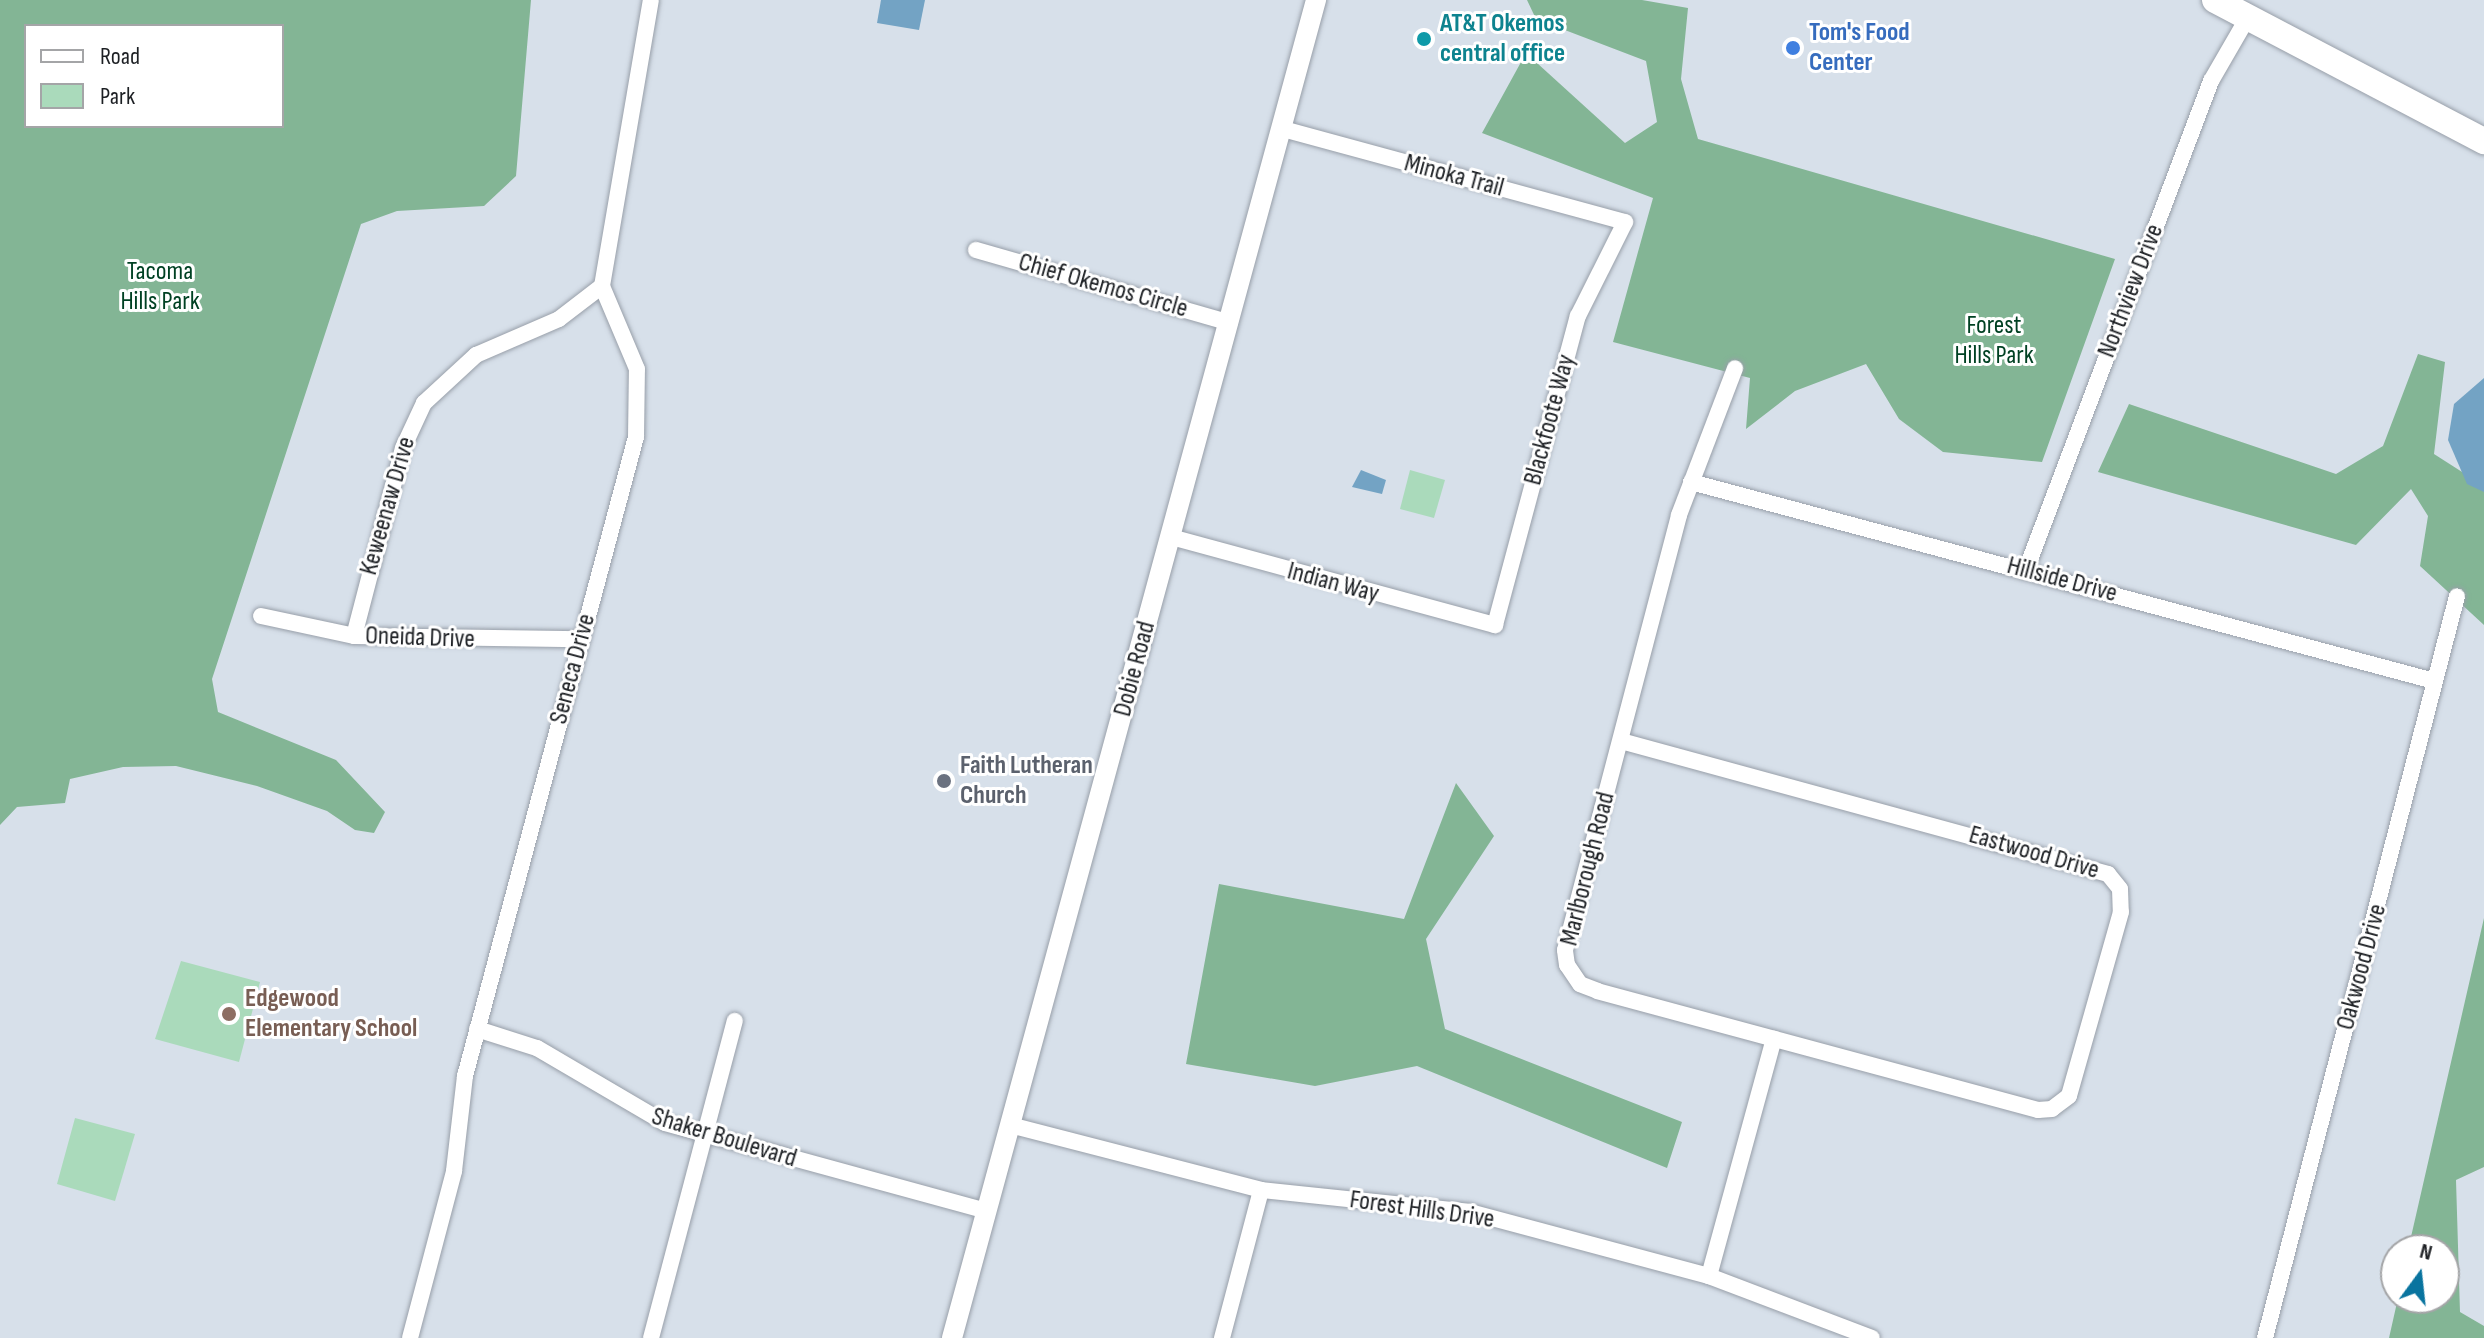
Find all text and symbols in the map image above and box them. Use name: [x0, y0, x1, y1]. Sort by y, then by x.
place label: AT&T Okemos central office: [1440, 8, 1565, 70]
place label: Tom's Food Center: [1809, 17, 1910, 78]
legend: [24, 24, 284, 128]
marker: AT&T Okemos central office: [1415, 30, 1433, 48]
marker: Tom's Food Center: [1784, 39, 1802, 57]
text: Road: [100, 42, 140, 71]
text: Park: [100, 82, 135, 111]
street label: Minoka Trail: [1401, 148, 1507, 204]
street label: Northview Drive: [2091, 220, 2171, 362]
street label: Chief Okemos Circle: [1015, 247, 1191, 325]
park label: Tacoma Hills Park: [120, 256, 200, 318]
park label: Forest Hills Park: [1954, 310, 2034, 372]
street label: Blackfoote Way: [1518, 351, 1582, 489]
street label: Keweenaw Drive: [353, 433, 423, 579]
street label: Hillside Drive: [2004, 550, 2120, 610]
street label: Indian Way: [1284, 556, 1382, 610]
street label: Seneca Drive: [543, 611, 603, 727]
street label: Dobie Road: [1107, 618, 1163, 720]
street label: Oneida Drive: [365, 620, 475, 656]
place label: Faith Lutheran Church: [960, 750, 1093, 812]
marker: Faith Lutheran Church: [935, 772, 953, 790]
street label: Marlborough Road: [1554, 789, 1622, 949]
street label: Eastwood Drive: [1965, 820, 2103, 886]
street label: Oakwood Drive: [2330, 901, 2394, 1033]
place label: Edgewood Elementary School: [245, 983, 417, 1044]
marker: Edgewood Elementary School: [220, 1005, 238, 1023]
street label: Shaker Boulevard: [648, 1101, 800, 1175]
street label: Forest Hills Drive: [1348, 1184, 1496, 1236]
north arrow: [2380, 1234, 2460, 1314]
text: N: [2417, 1238, 2435, 1267]

